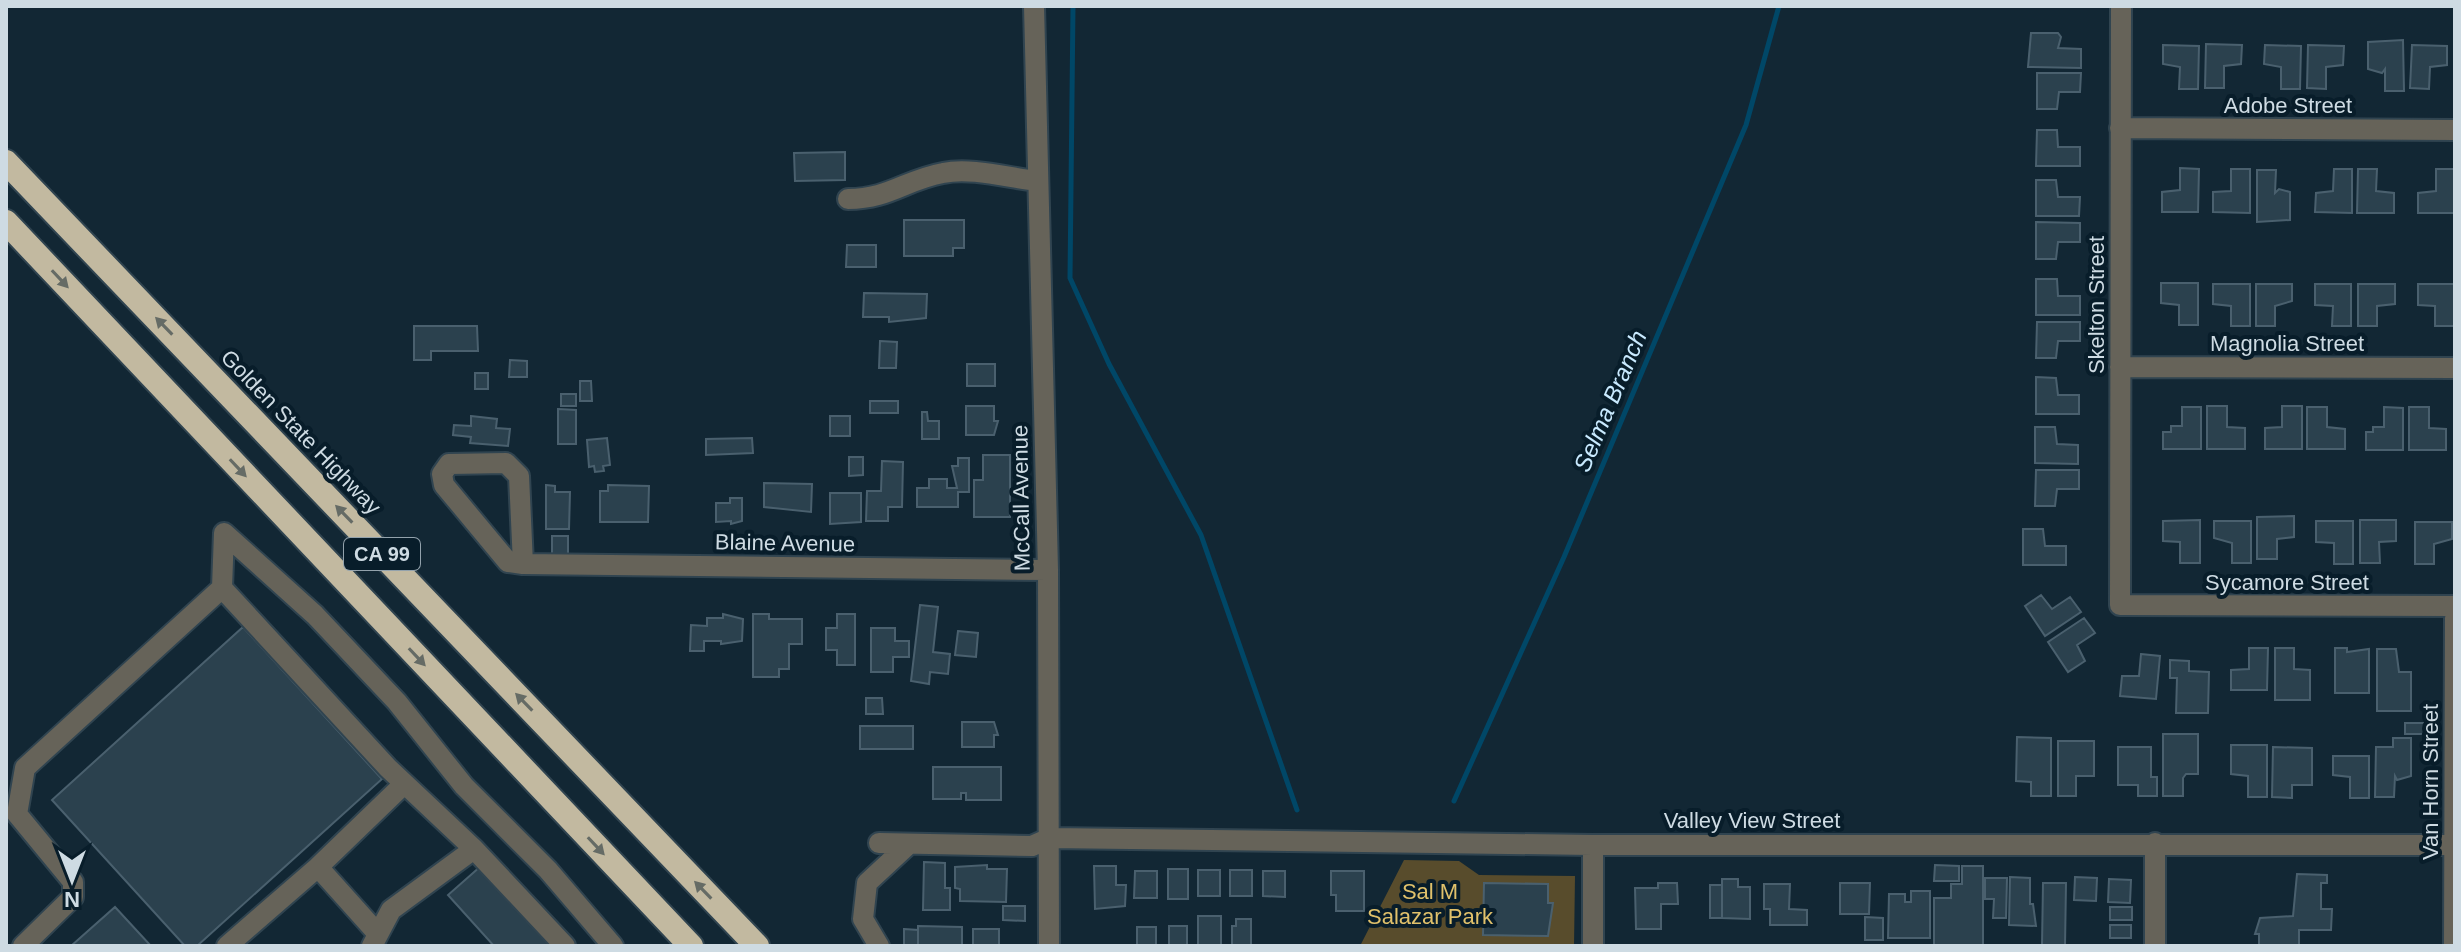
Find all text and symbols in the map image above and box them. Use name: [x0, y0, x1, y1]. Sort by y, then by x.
street label: Adobe Street: [2224, 93, 2352, 118]
street label: Skelton Street: [2084, 236, 2109, 374]
one-way arrow: [50, 269, 68, 288]
one-way arrow: [155, 317, 173, 336]
water label: Selma Branch: [1568, 326, 1652, 476]
street label: Magnolia Street: [2210, 331, 2364, 356]
street label: Golden State Highway: [216, 345, 386, 519]
street label: McCall Avenue: [1007, 425, 1035, 571]
one-way arrow: [229, 458, 247, 477]
one-way arrow: [335, 505, 353, 524]
street label: Blaine Avenue: [715, 529, 855, 557]
road number: CA 99: [344, 538, 420, 570]
street label: Sycamore Street: [2205, 570, 2369, 595]
one-way arrow: [407, 647, 426, 666]
one-way arrow: [515, 693, 533, 712]
street label: Van Horn Street: [2418, 704, 2443, 860]
street label: Valley View Street: [1664, 808, 1840, 833]
one-way arrow: [586, 836, 604, 855]
north arrow: [32, 840, 112, 920]
park label: Sal M Salazar Park: [1367, 879, 1494, 929]
one-way arrow: [695, 881, 713, 900]
text: N: [64, 887, 80, 912]

